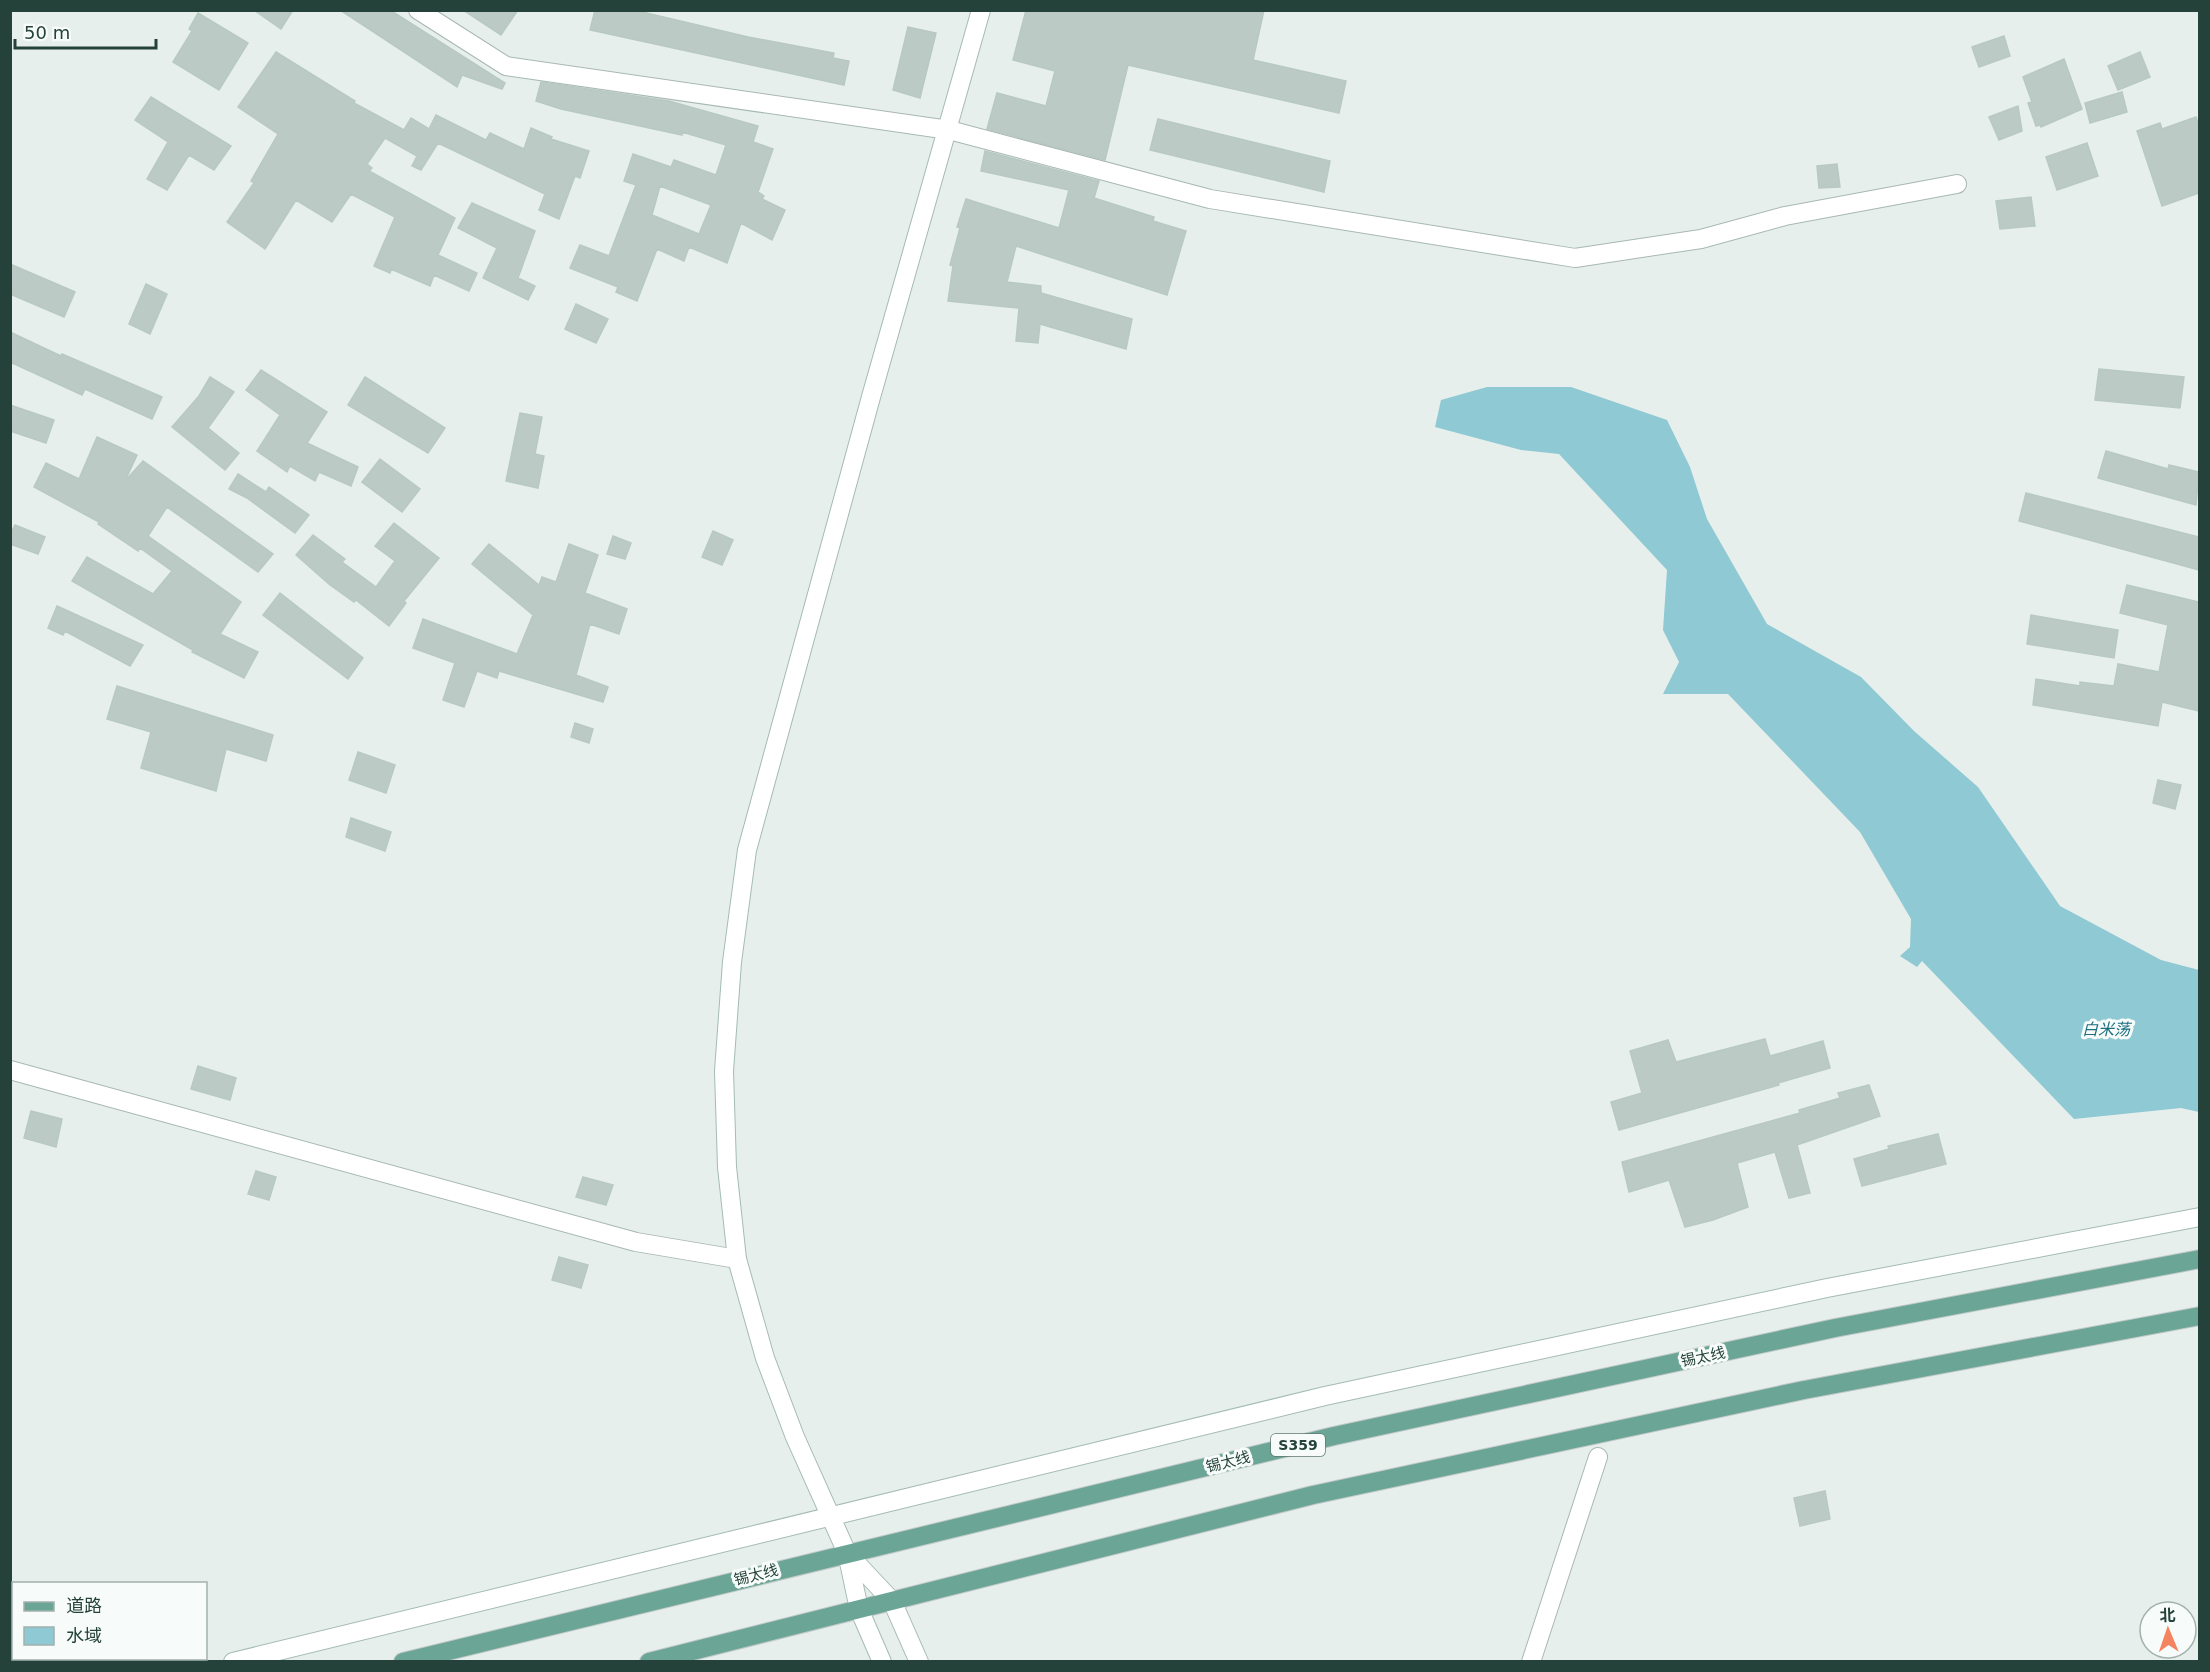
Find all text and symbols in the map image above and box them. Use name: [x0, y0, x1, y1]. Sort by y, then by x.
scale bar: [15, 12, 156, 50]
text: 50 m: [24, 22, 70, 43]
water label: 白米荡: [2082, 1020, 2133, 1039]
street label: 锡太线: [1679, 1344, 1727, 1370]
road number: S359: [1271, 1434, 1325, 1456]
street label: 锡太线: [1204, 1448, 1252, 1476]
street label: 锡太线: [732, 1561, 780, 1589]
legend: [12, 1582, 207, 1660]
text: 道路: [66, 1595, 102, 1616]
north arrow: [2138, 1600, 2198, 1660]
text: 北: [2159, 1606, 2176, 1625]
text: 水域: [66, 1625, 102, 1646]

